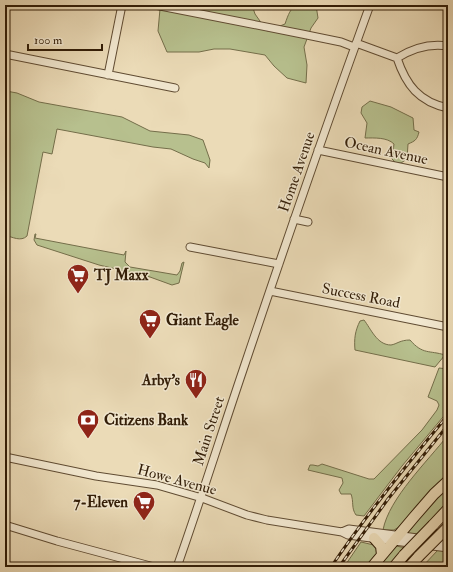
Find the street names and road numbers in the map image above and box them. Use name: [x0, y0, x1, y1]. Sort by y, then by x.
street label: Home Avenue: [274, 129, 320, 215]
street label: Ocean Avenue: [342, 133, 430, 169]
street label: Success Road: [320, 279, 402, 313]
street label: Main Street: [189, 394, 229, 468]
street label: Howe Avenue: [135, 460, 219, 500]

